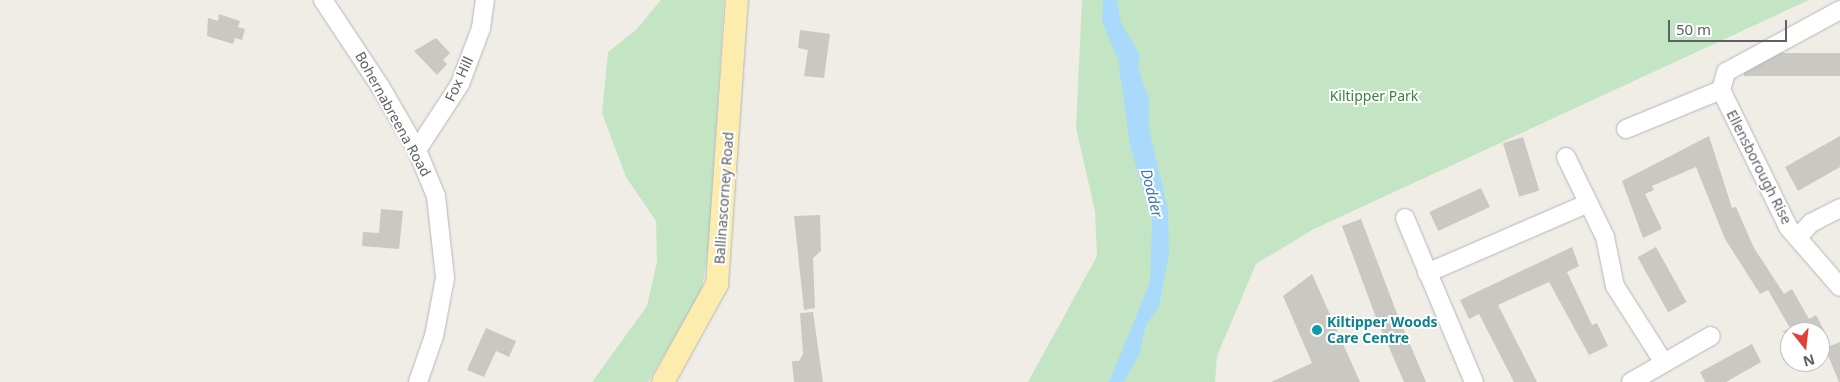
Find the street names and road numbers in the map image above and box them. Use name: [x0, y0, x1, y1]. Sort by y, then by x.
street label: Bohernabreena Road: [352, 49, 434, 179]
street label: Fox Hill: [441, 54, 477, 104]
street label: Ellensborough Rise: [1723, 107, 1795, 227]
street label: Ballinascorney Road: [711, 131, 737, 265]

